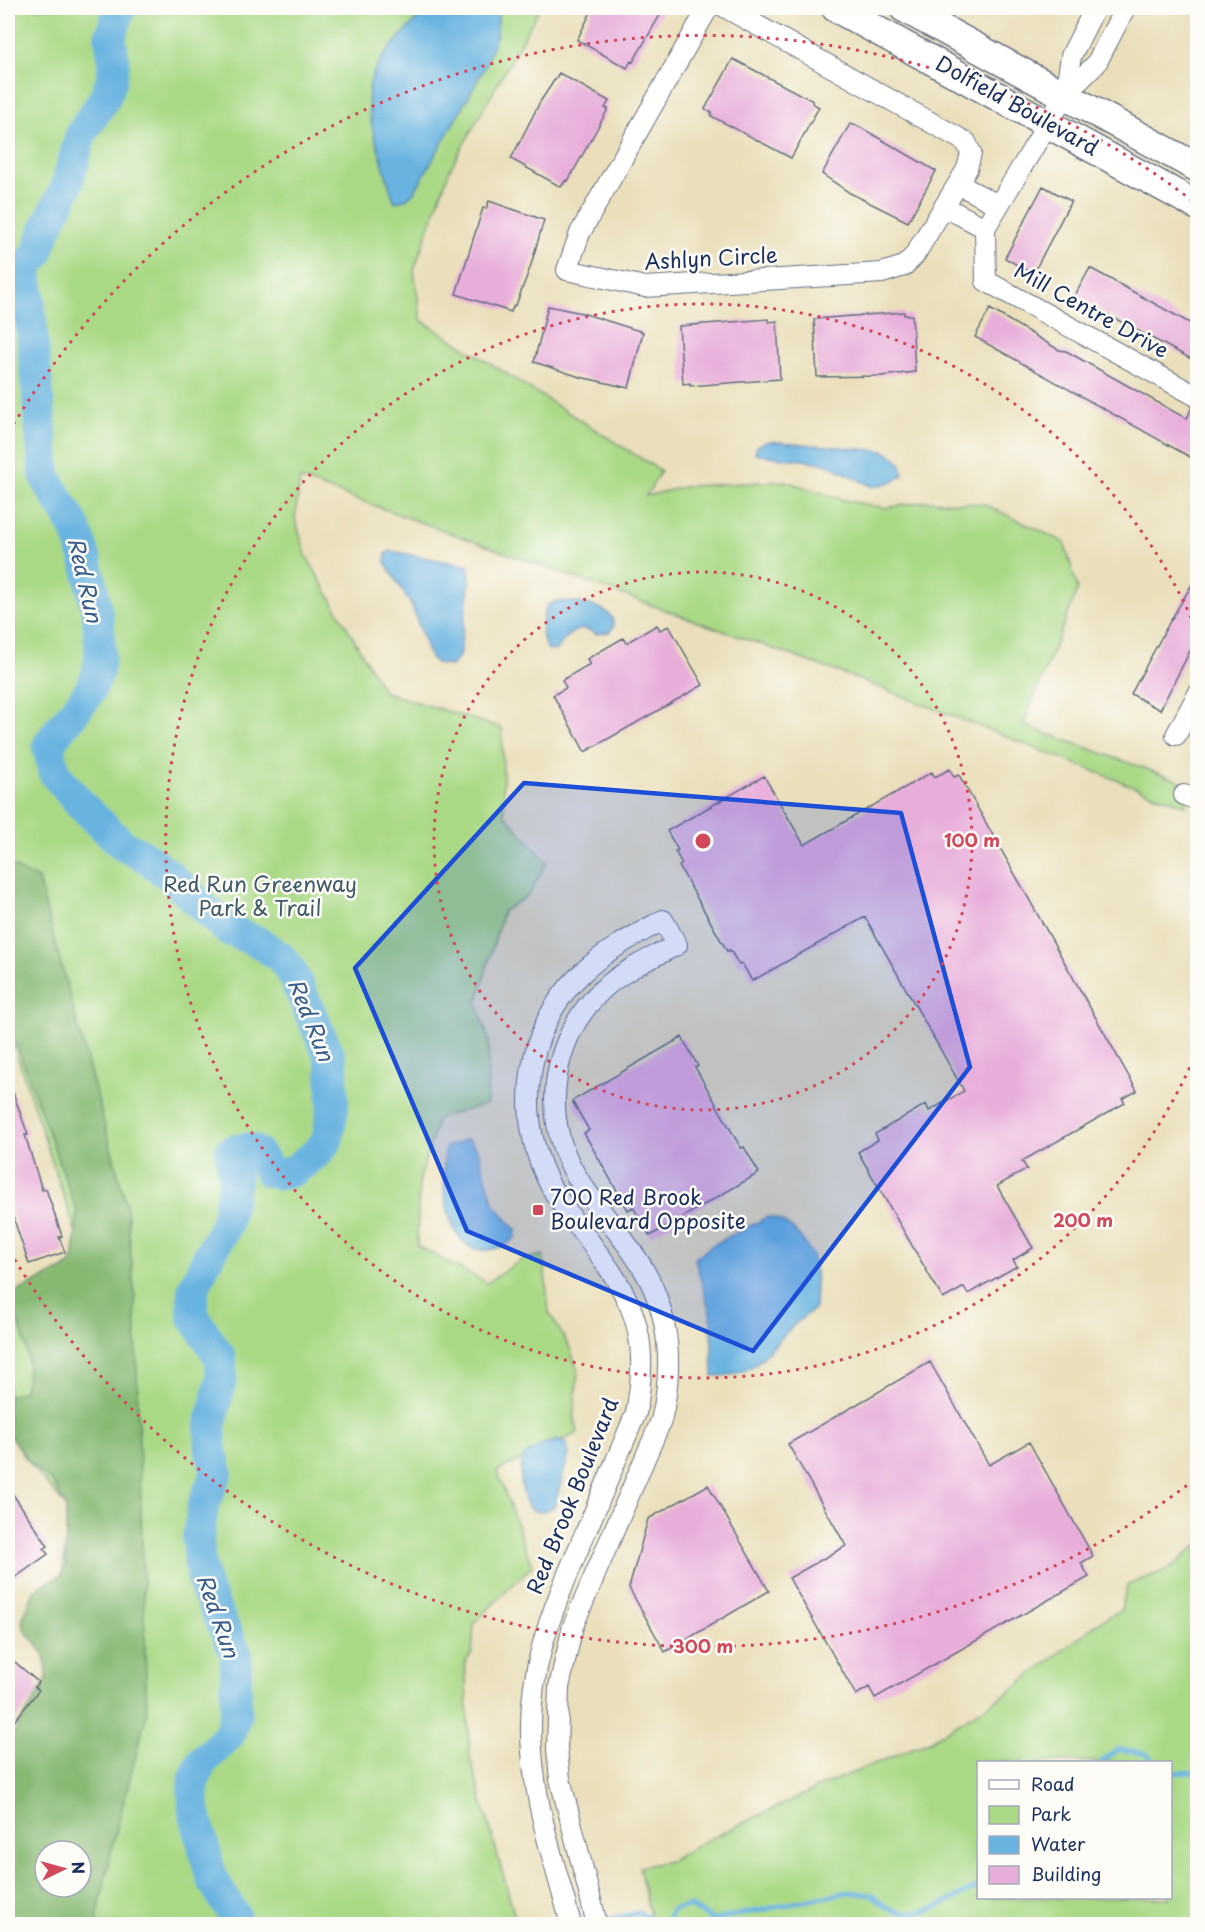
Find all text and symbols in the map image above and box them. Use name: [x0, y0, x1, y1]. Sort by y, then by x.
street label: Dolfield Boulevard: [931, 46, 1105, 162]
street label: Ashlyn Circle: [643, 238, 778, 276]
street label: Mill Centre Drive: [1009, 253, 1175, 365]
water label: Red Run: [61, 534, 113, 627]
text: 100 m: [944, 826, 1000, 853]
centre of rings: [693, 831, 713, 851]
park label: Red Run Greenway Park & Trail: [163, 867, 357, 923]
water label: Red Run: [281, 973, 345, 1067]
place label: 700 Red Brook Boulevard Opposite: [550, 1180, 746, 1236]
marker: 700 Red Brook Boulevard Opposite: [531, 1203, 545, 1217]
text: 200 m: [1053, 1206, 1113, 1233]
street label: Red Brook Boulevard: [517, 1392, 625, 1598]
water label: Red Run: [190, 1569, 250, 1663]
text: 300 m: [673, 1632, 733, 1659]
legend: [977, 1761, 1172, 1899]
text: Road: [1031, 1770, 1075, 1797]
text: Park: [1031, 1800, 1071, 1827]
text: Water: [1031, 1830, 1086, 1857]
north arrow: [33, 1839, 93, 1899]
text: N: [66, 1860, 91, 1875]
text: Building: [1031, 1860, 1101, 1887]

